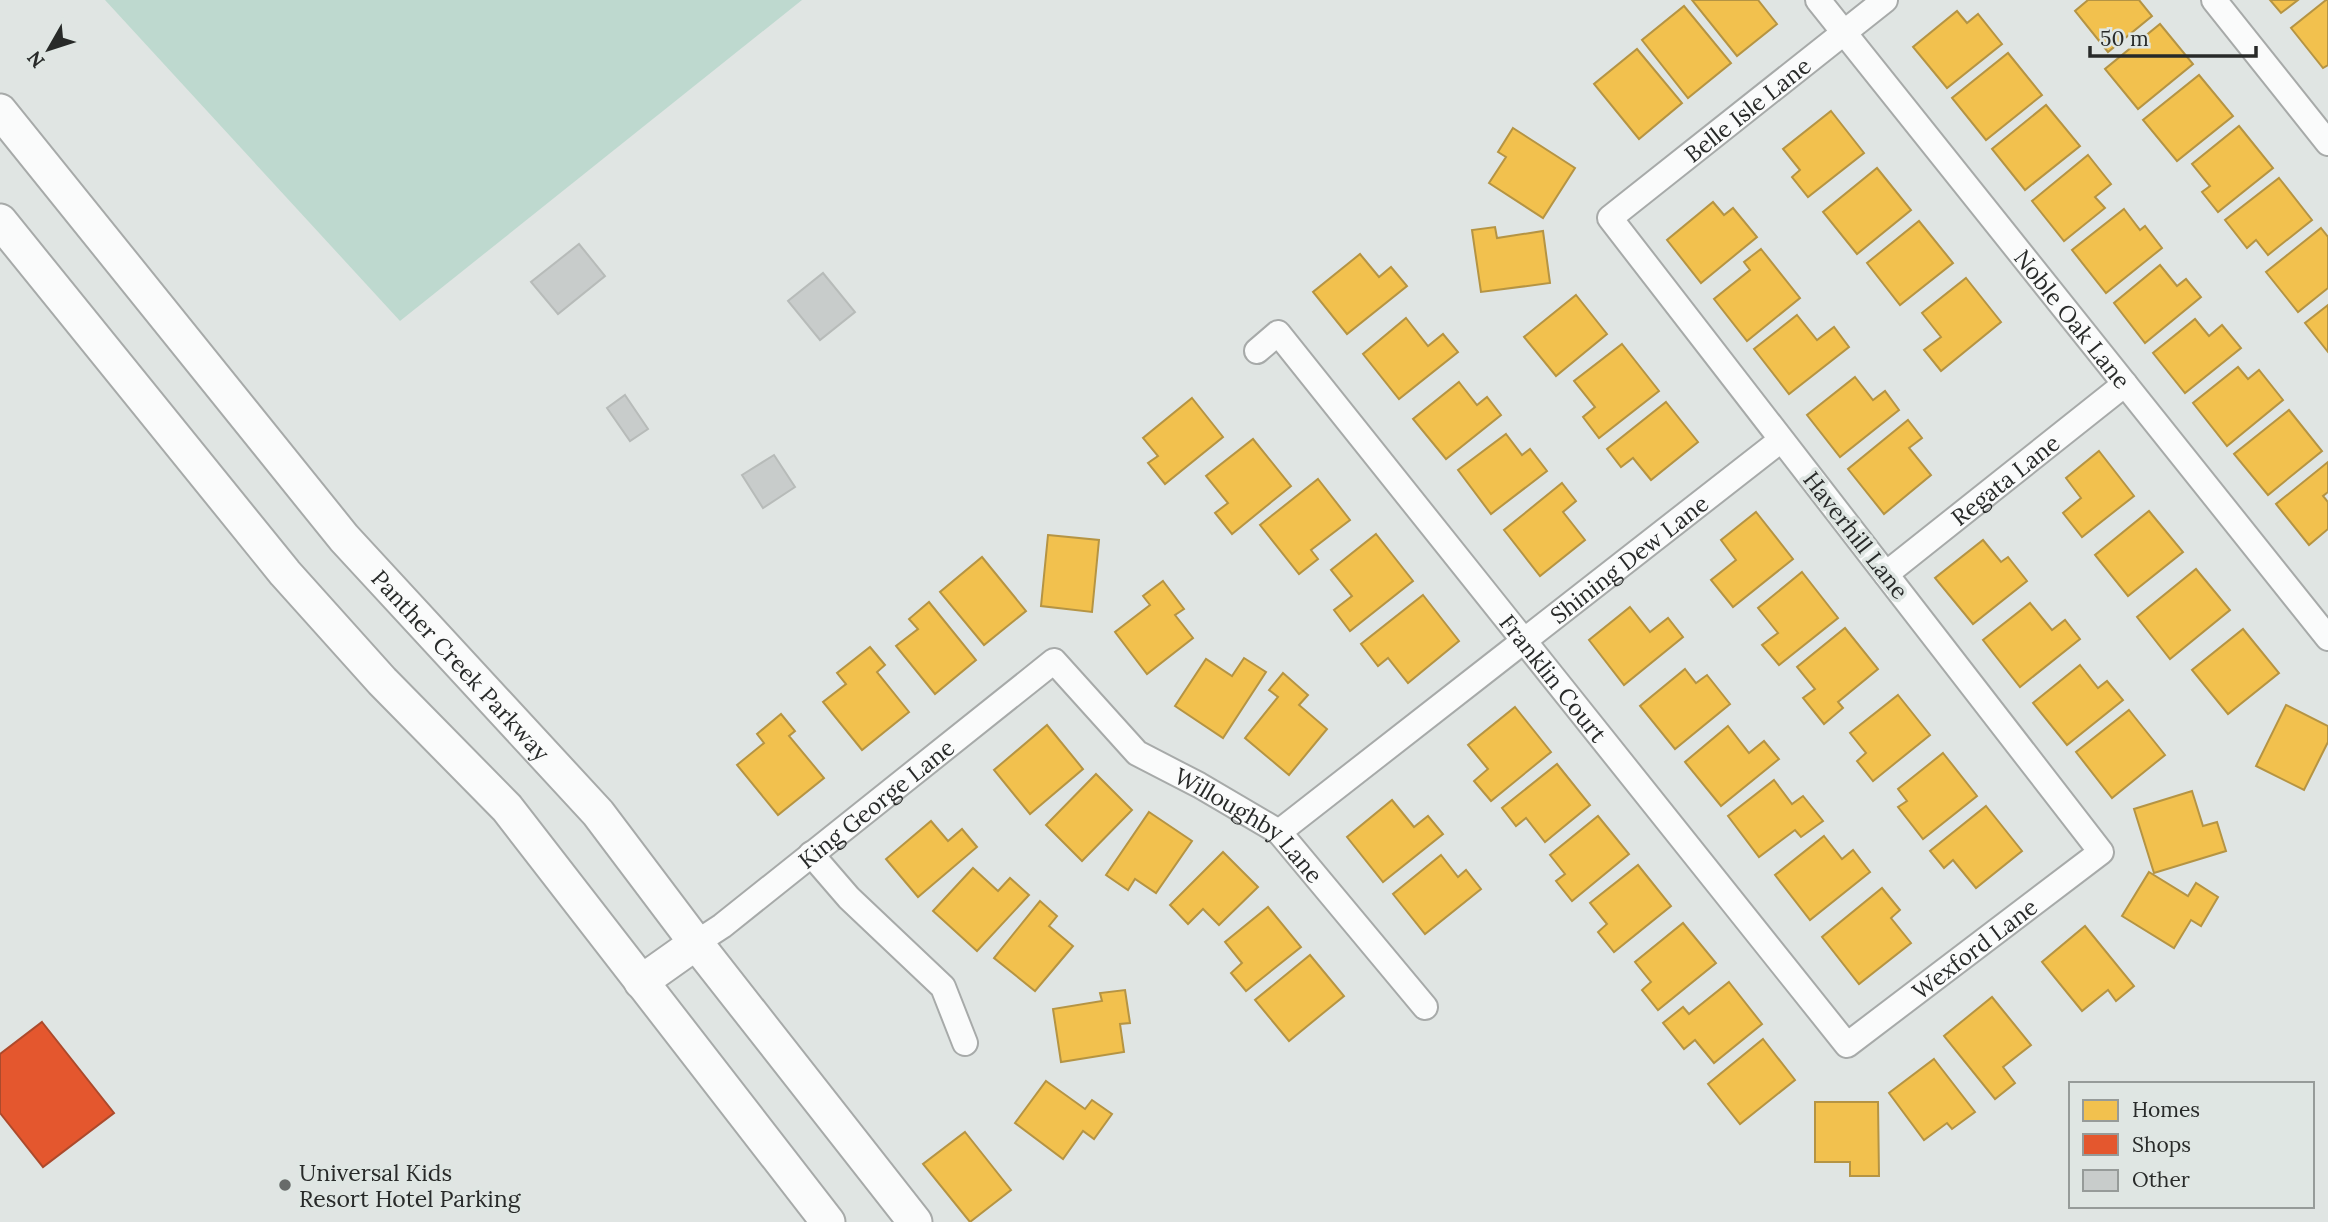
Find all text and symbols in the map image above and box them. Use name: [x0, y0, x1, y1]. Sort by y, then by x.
north arrow: [14, 14, 84, 84]
scale bar: [2090, 14, 2256, 58]
text: 50 m: [2100, 25, 2149, 52]
text: N: [22, 46, 50, 73]
street label: Belle Isle Lane: [1678, 50, 1816, 168]
street label: Noble Oak Lane: [2008, 243, 2137, 394]
street label: Regata Lane: [1945, 428, 2065, 531]
street label: Haverhill Lane: [1797, 465, 1915, 605]
street label: Shining Dew Lane: [1544, 488, 1714, 629]
street label: Panther Creek Parkway: [366, 563, 557, 767]
street label: Franklin Court: [1494, 608, 1613, 748]
street label: King George Lane: [792, 732, 960, 874]
street label: Willoughby Lane: [1170, 761, 1329, 888]
street label: Wexford Lane: [1906, 891, 2043, 1005]
legend: [2069, 1082, 2314, 1208]
text: Homes: [2132, 1096, 2200, 1123]
text: Shops: [2132, 1131, 2191, 1158]
place label: Universal Kids Resort Hotel Parking: [299, 1158, 522, 1213]
text: Other: [2132, 1166, 2190, 1193]
marker: Universal Kids Resort Hotel Parking: [277, 1177, 293, 1193]

